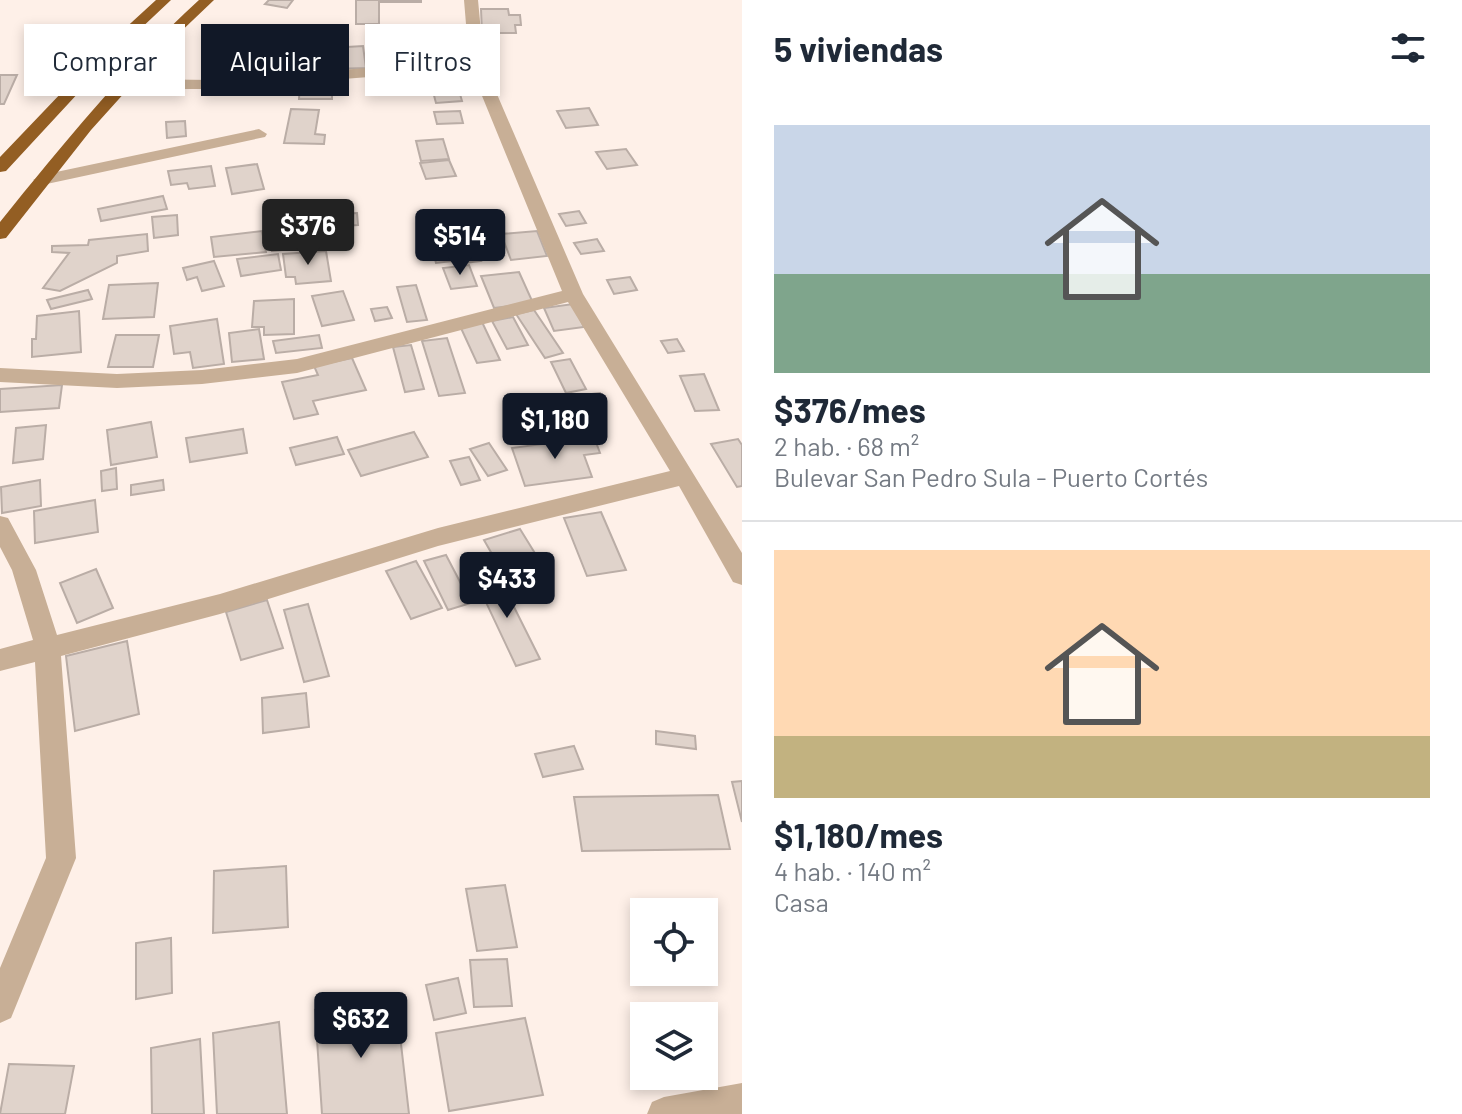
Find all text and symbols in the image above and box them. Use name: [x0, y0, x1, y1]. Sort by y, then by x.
chip: Comprar: [24, 24, 185, 96]
chip: Alquilar: [201, 24, 349, 96]
chip: Filtros: [365, 24, 500, 96]
icon: filters: [1386, 26, 1430, 70]
text: 5 viviendas: [774, 28, 943, 69]
icon: home: [1030, 177, 1174, 321]
pin: $376: [261, 199, 355, 267]
text: $376: [280, 209, 336, 240]
pin: $514: [413, 209, 507, 277]
text: $514: [433, 219, 487, 250]
text: $376/mes: [774, 389, 926, 430]
pin: $1,180: [490, 393, 620, 461]
text: $1,180: [520, 403, 590, 434]
text: 2 hab. · 68 m²: [774, 430, 919, 461]
text: Bulevar San Pedro Sula - Puerto Cortés: [774, 461, 1208, 492]
pin: $433: [460, 552, 554, 620]
text: $433: [478, 562, 536, 593]
icon: home: [1030, 602, 1174, 746]
text: $1,180/mes: [774, 814, 943, 855]
text: 4 hab. · 140 m²: [774, 855, 931, 886]
text: Casa: [774, 886, 829, 917]
map controls: [630, 898, 718, 1090]
button: locate: [630, 898, 718, 986]
pin: $632: [314, 992, 408, 1060]
text: $632: [332, 1002, 390, 1033]
button: layers: [630, 1002, 718, 1090]

